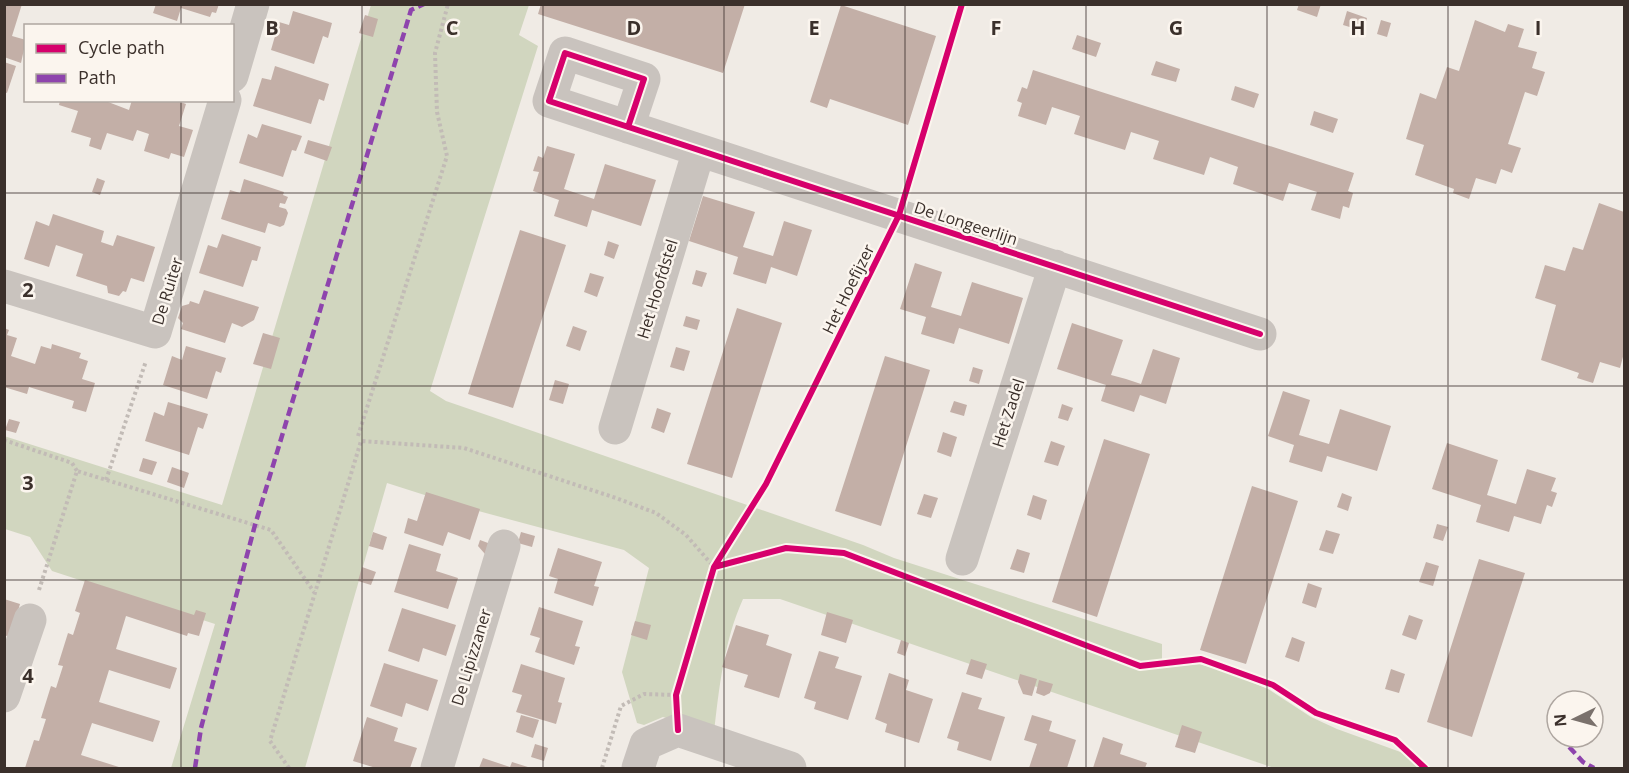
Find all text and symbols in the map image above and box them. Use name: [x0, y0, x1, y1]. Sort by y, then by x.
text: B: [265, 14, 279, 41]
text: C: [446, 14, 459, 41]
text: D: [627, 14, 641, 41]
text: E: [808, 14, 820, 41]
text: F: [991, 14, 1001, 41]
text: G: [1169, 14, 1183, 41]
text: H: [1350, 14, 1366, 41]
text: I: [1535, 14, 1541, 41]
legend: [24, 24, 234, 102]
text: Cycle path: [78, 35, 165, 59]
text: Path: [78, 65, 116, 89]
street label: De Longeerlijn: [911, 196, 1021, 250]
street label: Het Hoofdstel: [631, 236, 683, 342]
street label: Het Hoefijzer: [817, 240, 879, 338]
street label: De Ruiter: [146, 254, 188, 328]
text: 2: [22, 276, 34, 303]
street label: Het Zadel: [986, 376, 1030, 450]
text: 3: [22, 469, 34, 496]
street label: De Lipizzaner: [446, 605, 496, 708]
text: 4: [22, 662, 34, 689]
north arrow: [1545, 689, 1605, 749]
text: N: [1549, 713, 1572, 728]

